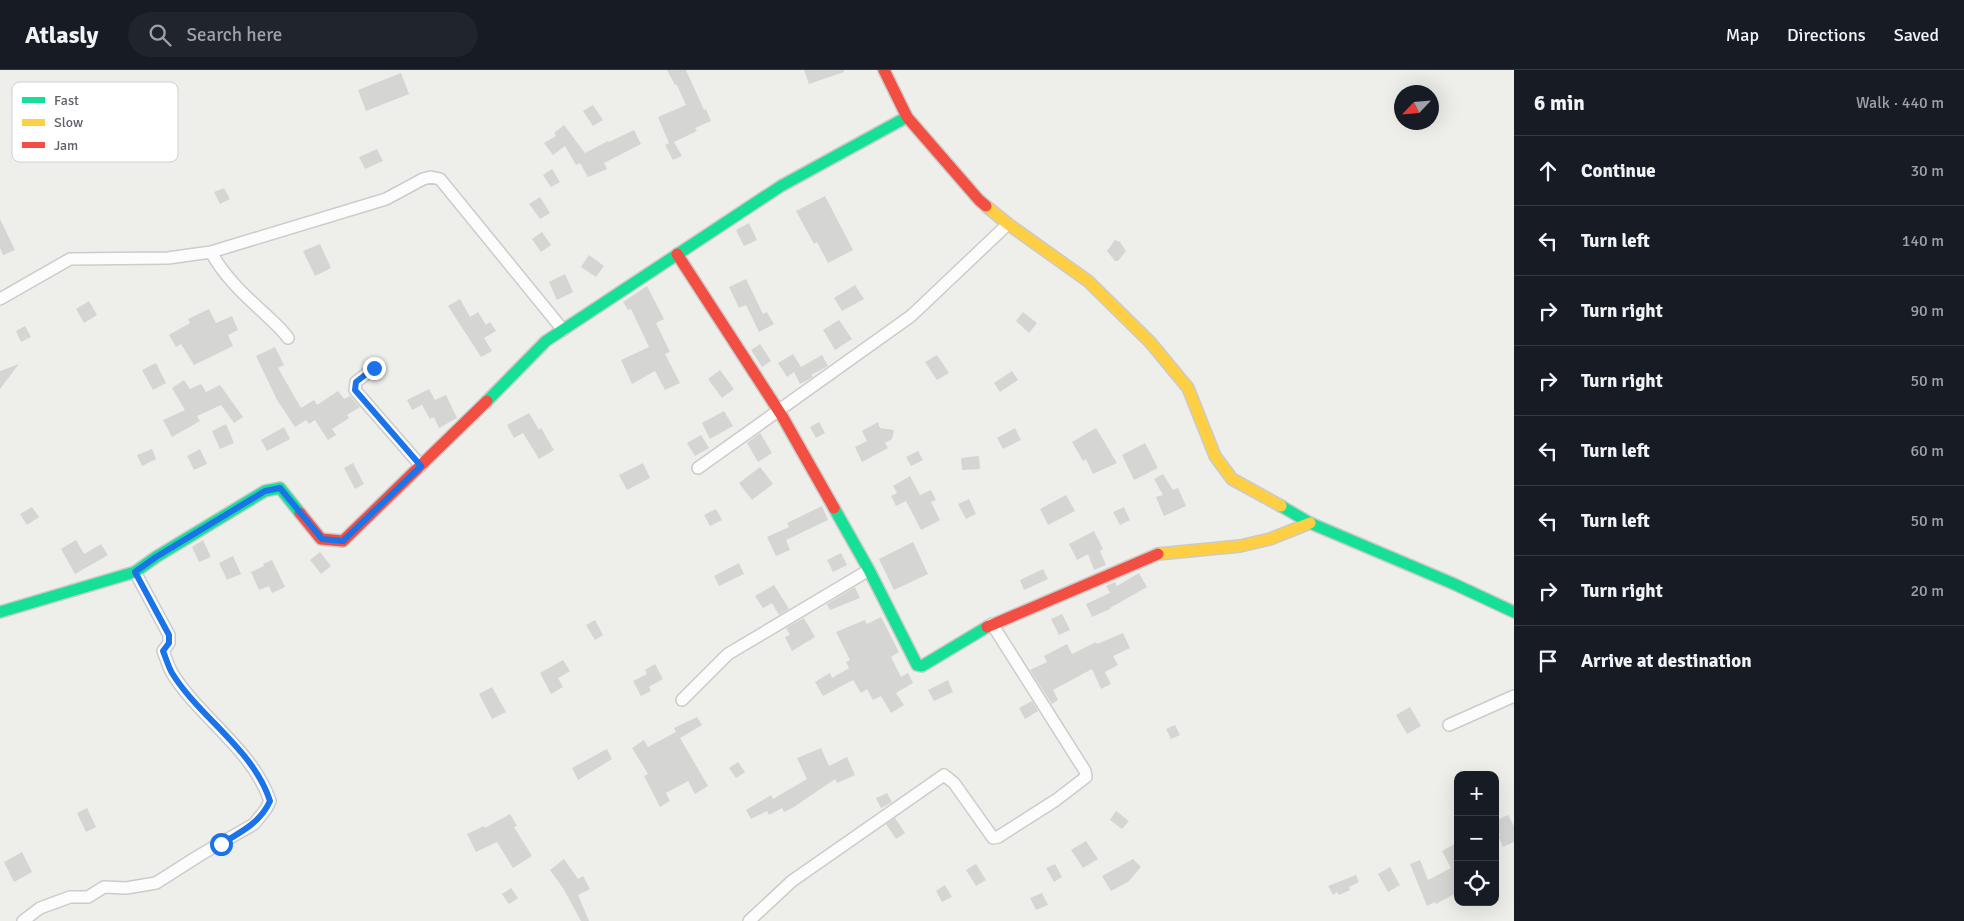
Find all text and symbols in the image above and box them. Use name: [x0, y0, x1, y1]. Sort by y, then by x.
search box: [128, 12, 478, 57]
text: Atlasly: [25, 20, 98, 50]
icon: search: [146, 21, 174, 49]
text: Search here: [186, 23, 282, 47]
text: Map: [1726, 24, 1759, 46]
text: Directions: [1787, 24, 1866, 46]
text: Saved: [1894, 24, 1939, 46]
legend: [12, 82, 178, 162]
north arrow: [1394, 85, 1439, 130]
text: 6 min: [1534, 90, 1585, 116]
text: Fast: [54, 92, 79, 109]
text: Walk · 440 m: [1856, 93, 1944, 113]
text: Slow: [54, 114, 83, 131]
text: Jam: [54, 137, 78, 154]
icon: ahead: [1534, 157, 1562, 185]
text: Continue: [1581, 159, 1656, 183]
text: 30 m: [1910, 161, 1944, 181]
icon: left: [1534, 227, 1562, 255]
text: Turn left: [1581, 229, 1650, 253]
text: 140 m: [1902, 231, 1944, 251]
icon: right: [1534, 297, 1562, 325]
text: Turn right: [1581, 299, 1663, 323]
text: 90 m: [1910, 301, 1944, 321]
route end: [363, 357, 386, 380]
icon: right: [1534, 367, 1562, 395]
text: Turn right: [1581, 369, 1663, 393]
text: 50 m: [1910, 371, 1944, 391]
icon: left: [1534, 437, 1562, 465]
text: Turn left: [1581, 439, 1650, 463]
text: 60 m: [1910, 441, 1944, 461]
icon: left: [1534, 507, 1562, 535]
text: Turn left: [1581, 509, 1650, 533]
text: 50 m: [1910, 511, 1944, 531]
icon: right: [1534, 577, 1562, 605]
text: Turn right: [1581, 579, 1663, 603]
text: 20 m: [1910, 581, 1944, 601]
icon: arrive: [1534, 647, 1562, 675]
text: Arrive at destination: [1581, 649, 1752, 673]
map controls: [1454, 771, 1499, 906]
button: +: [1454, 771, 1499, 816]
button: −: [1454, 816, 1499, 861]
route start: [210, 833, 233, 856]
button: locate: [1454, 861, 1499, 906]

